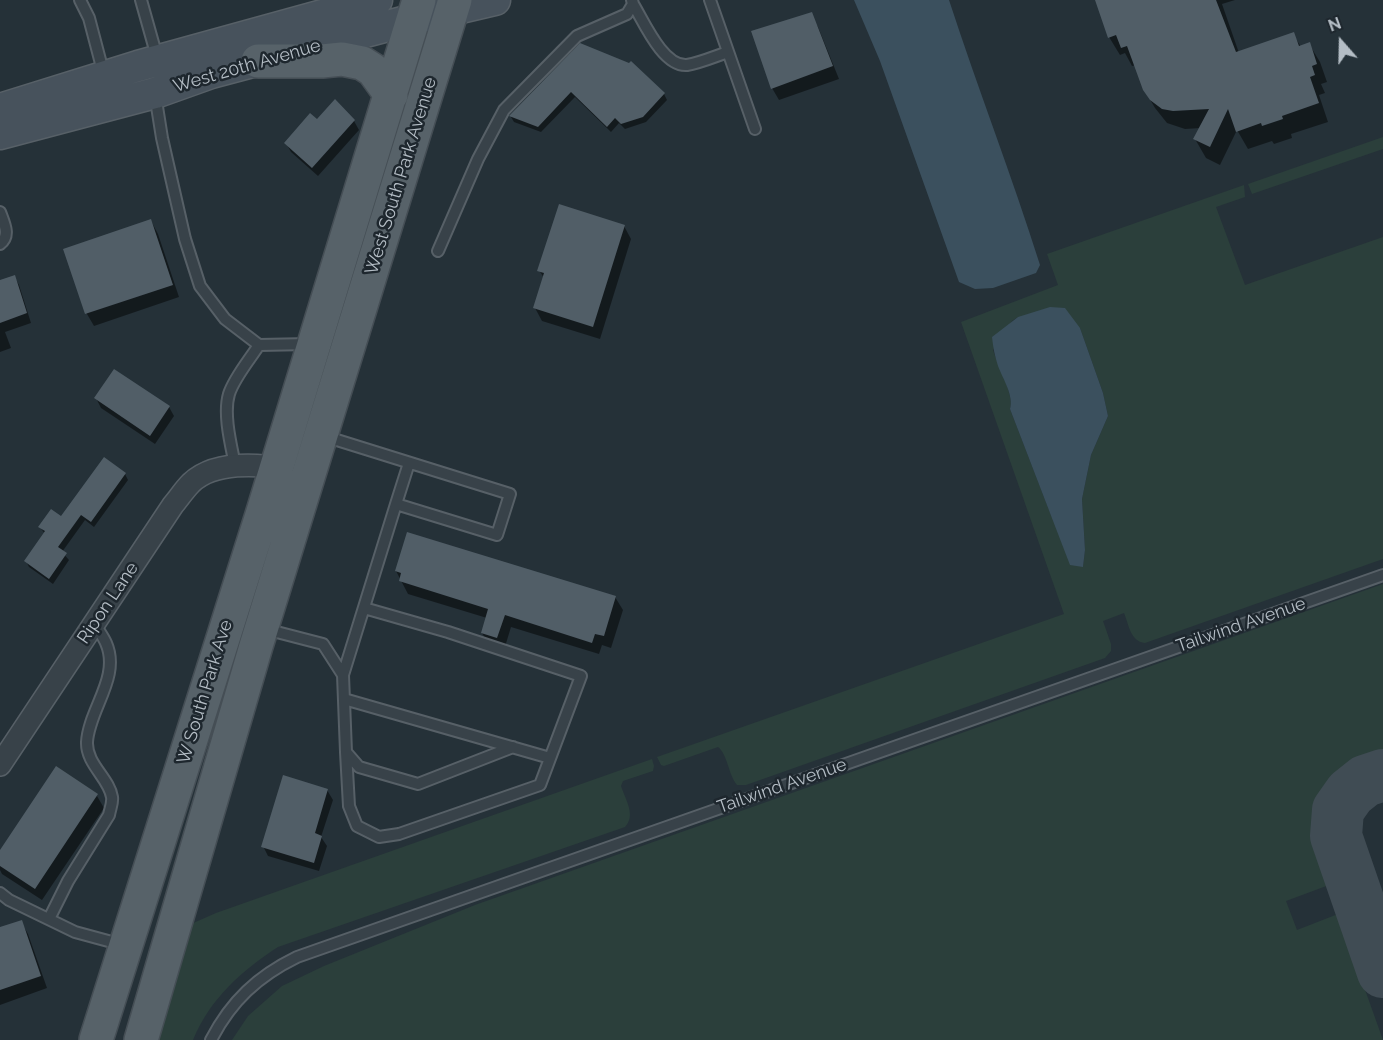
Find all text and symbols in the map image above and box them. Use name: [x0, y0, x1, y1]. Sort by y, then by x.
north arrow: [1311, 12, 1371, 72]
text: N: [1326, 14, 1344, 36]
street label: West 20th Avenue: [171, 35, 323, 97]
street label: West South Park Avenue: [361, 75, 441, 277]
street label: Ripon Lane: [73, 558, 143, 648]
street label: Tailwind Avenue: [1173, 593, 1309, 657]
street label: W South Park Ave: [173, 617, 237, 767]
street label: Tailwind Avenue: [714, 754, 850, 818]

